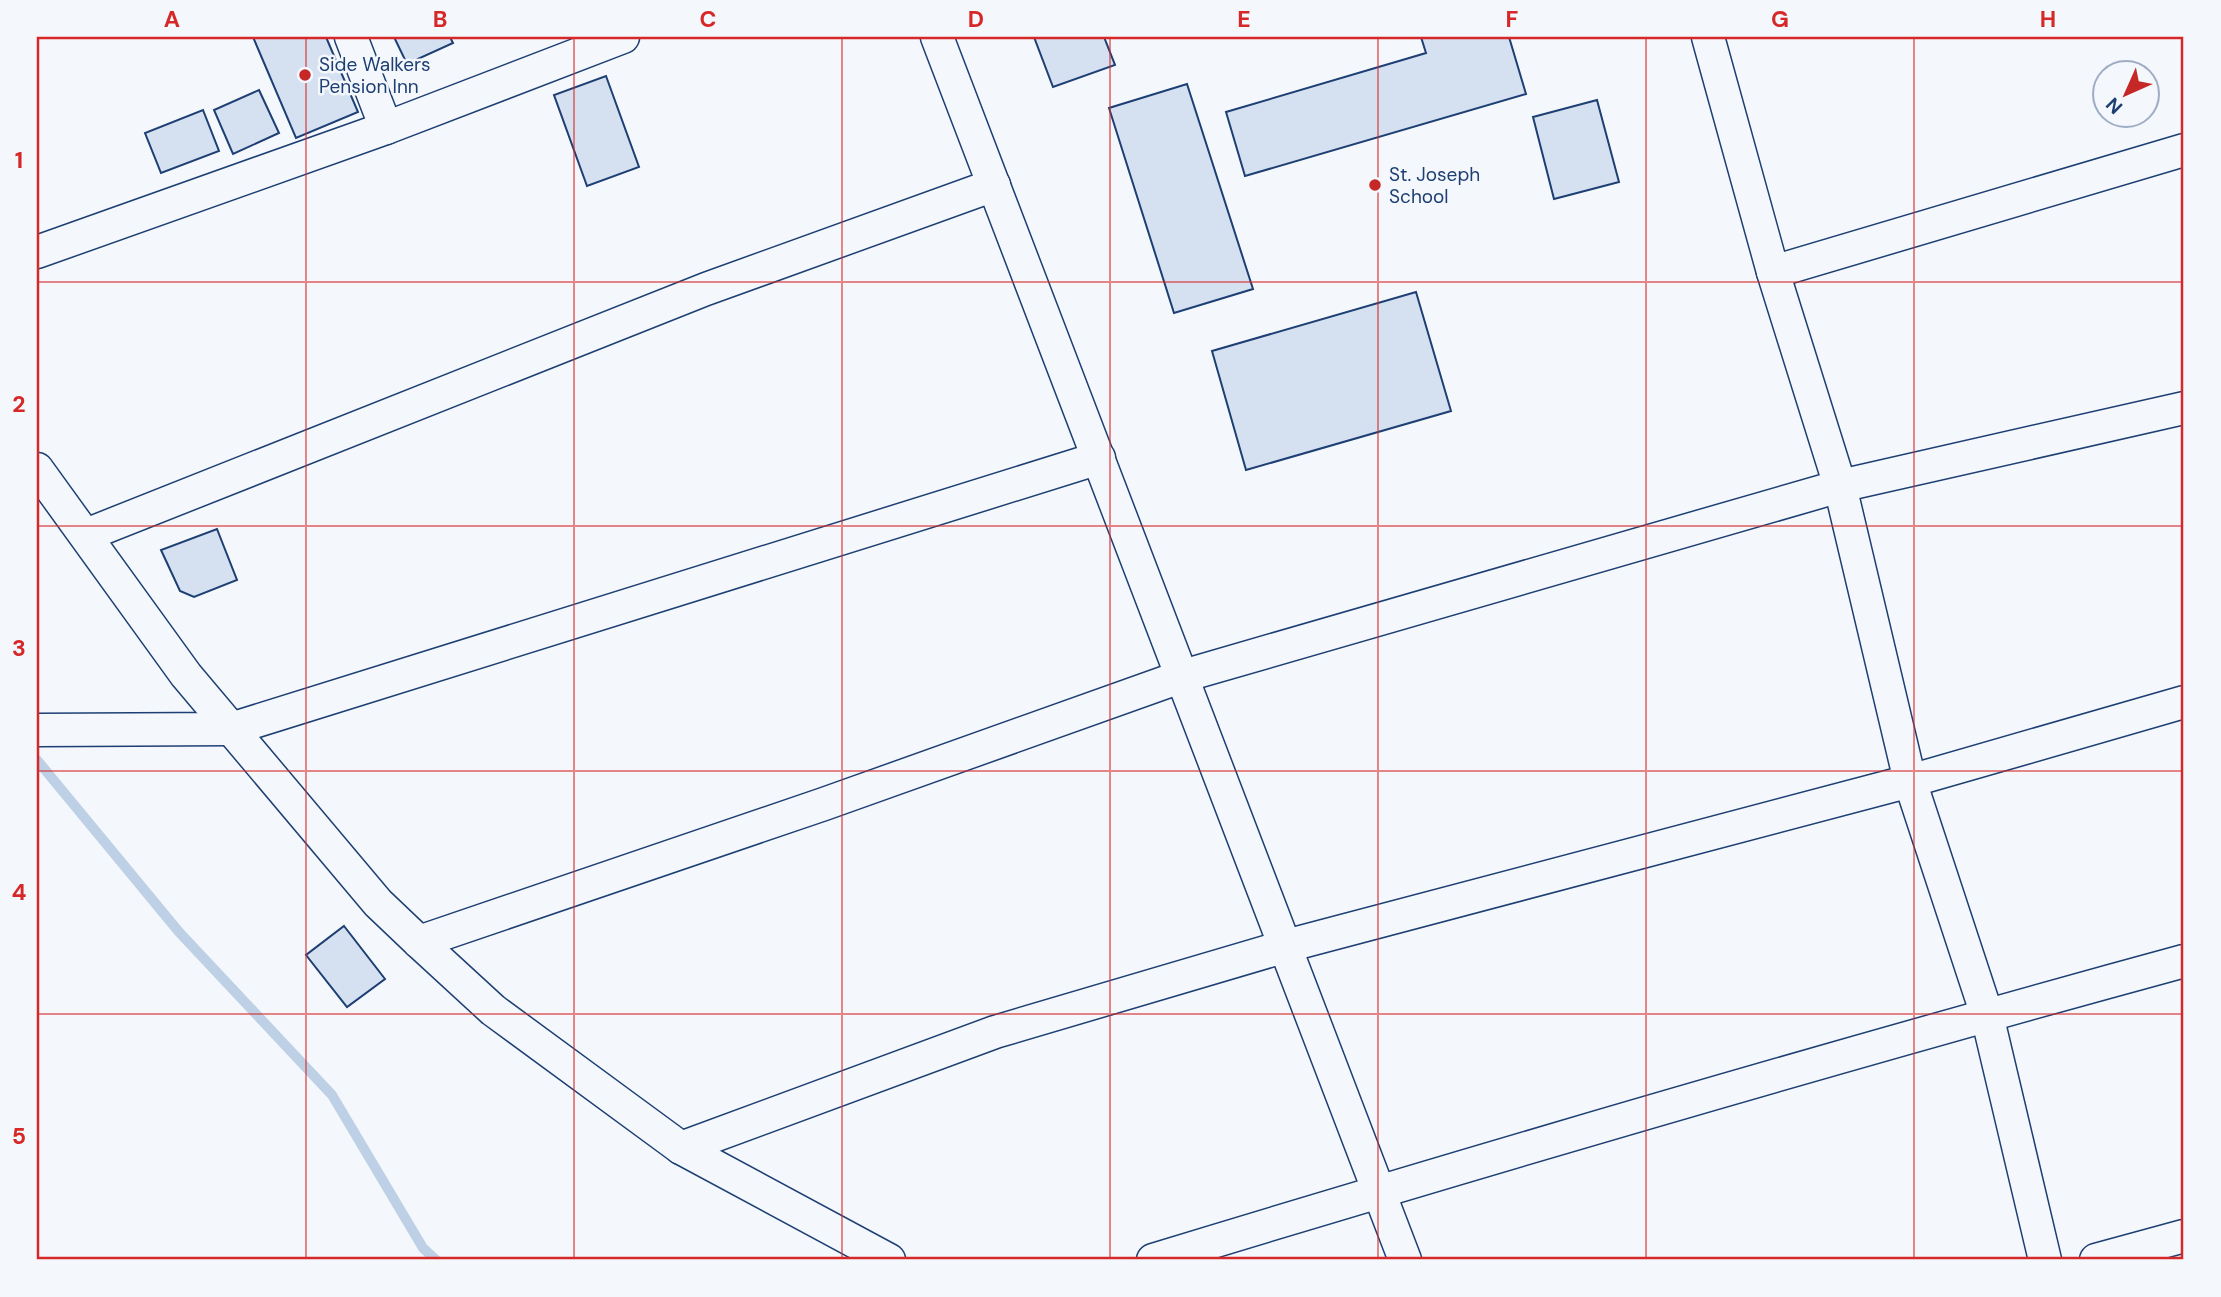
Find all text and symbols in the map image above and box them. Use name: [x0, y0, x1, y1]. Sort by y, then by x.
text: A: [164, 4, 180, 34]
text: B: [433, 4, 447, 34]
text: C: [700, 4, 716, 34]
text: D: [968, 4, 984, 34]
text: E: [1237, 4, 1251, 34]
text: F: [1506, 4, 1519, 34]
text: G: [1771, 4, 1789, 34]
text: H: [2040, 4, 2056, 34]
place label: Side Walkers Pension Inn: [319, 52, 431, 99]
north arrow: [2092, 60, 2162, 130]
marker: Side Walkers Pension Inn: [297, 67, 313, 83]
text: N: [2101, 92, 2128, 119]
text: 1: [15, 145, 23, 175]
place label: St. Joseph School: [1389, 162, 1480, 209]
marker: St. Joseph School: [1367, 177, 1383, 193]
text: 2: [12, 389, 26, 419]
text: 3: [12, 633, 26, 663]
text: 4: [12, 877, 27, 907]
text: 5: [12, 1121, 26, 1151]

